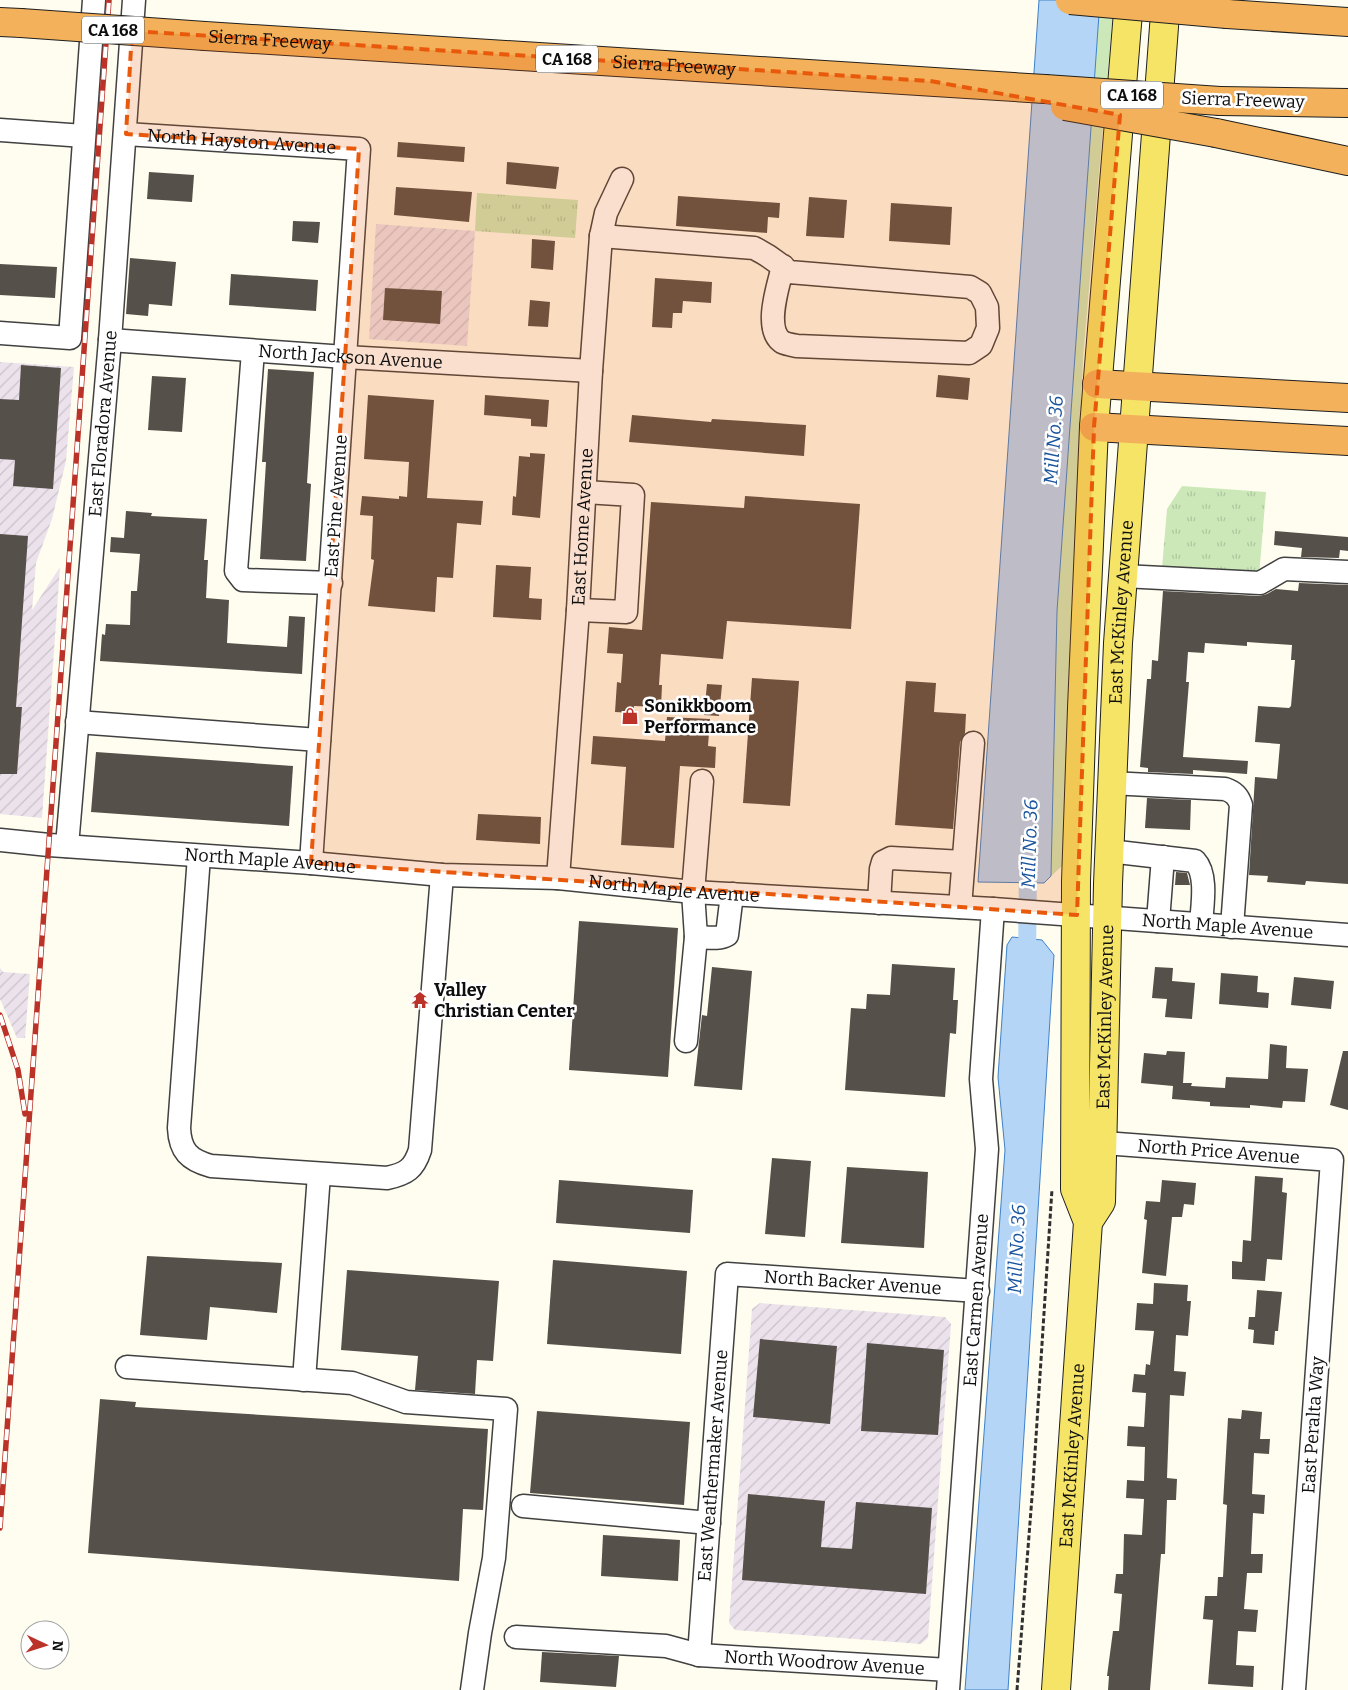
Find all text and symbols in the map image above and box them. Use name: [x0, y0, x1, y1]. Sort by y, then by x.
road number: CA 168: [82, 16, 144, 44]
street label: Sierra Freeway: [207, 25, 333, 55]
road number: CA 168: [536, 46, 598, 72]
street label: Sierra Freeway: [612, 51, 737, 80]
road number: CA 168: [1101, 82, 1163, 108]
street label: Sierra Freeway: [1181, 87, 1306, 113]
street label: North Hayston Avenue: [146, 124, 337, 159]
street label: East Floradora Avenue: [84, 329, 122, 518]
street label: North Jackson Avenue: [257, 340, 443, 374]
water label: Mill No. 36: [1039, 395, 1068, 485]
street label: East Pine Avenue: [320, 434, 352, 578]
street label: East Home Avenue: [567, 447, 598, 606]
street label: East McKinley Avenue: [1104, 519, 1138, 705]
place label: Sonikkboom Performance: [644, 695, 756, 738]
shop icon: Sonikkboom Performance: [620, 706, 640, 726]
water label: Mill No. 36: [1016, 799, 1043, 889]
street label: North Maple Avenue: [184, 843, 357, 878]
street label: North Maple Avenue: [587, 870, 760, 907]
street label: North Maple Avenue: [1141, 909, 1314, 943]
street label: East McKinley Avenue: [1092, 924, 1118, 1110]
place label: Valley Christian Center: [434, 979, 575, 1022]
temple icon: Valley Christian Center: [410, 990, 430, 1010]
street label: North Price Avenue: [1137, 1135, 1301, 1169]
water label: Mill No. 36: [1003, 1204, 1030, 1294]
street label: East Carmen Avenue: [959, 1213, 993, 1387]
street label: North Backer Avenue: [763, 1266, 942, 1299]
street label: East Weathermaker Avenue: [693, 1349, 732, 1582]
street label: East Peralta Way: [1297, 1355, 1329, 1494]
street label: East McKinley Avenue: [1055, 1363, 1089, 1549]
north arrow: [20, 1620, 70, 1670]
text: N: [49, 1640, 66, 1652]
street label: North Woodrow Avenue: [723, 1646, 925, 1680]

